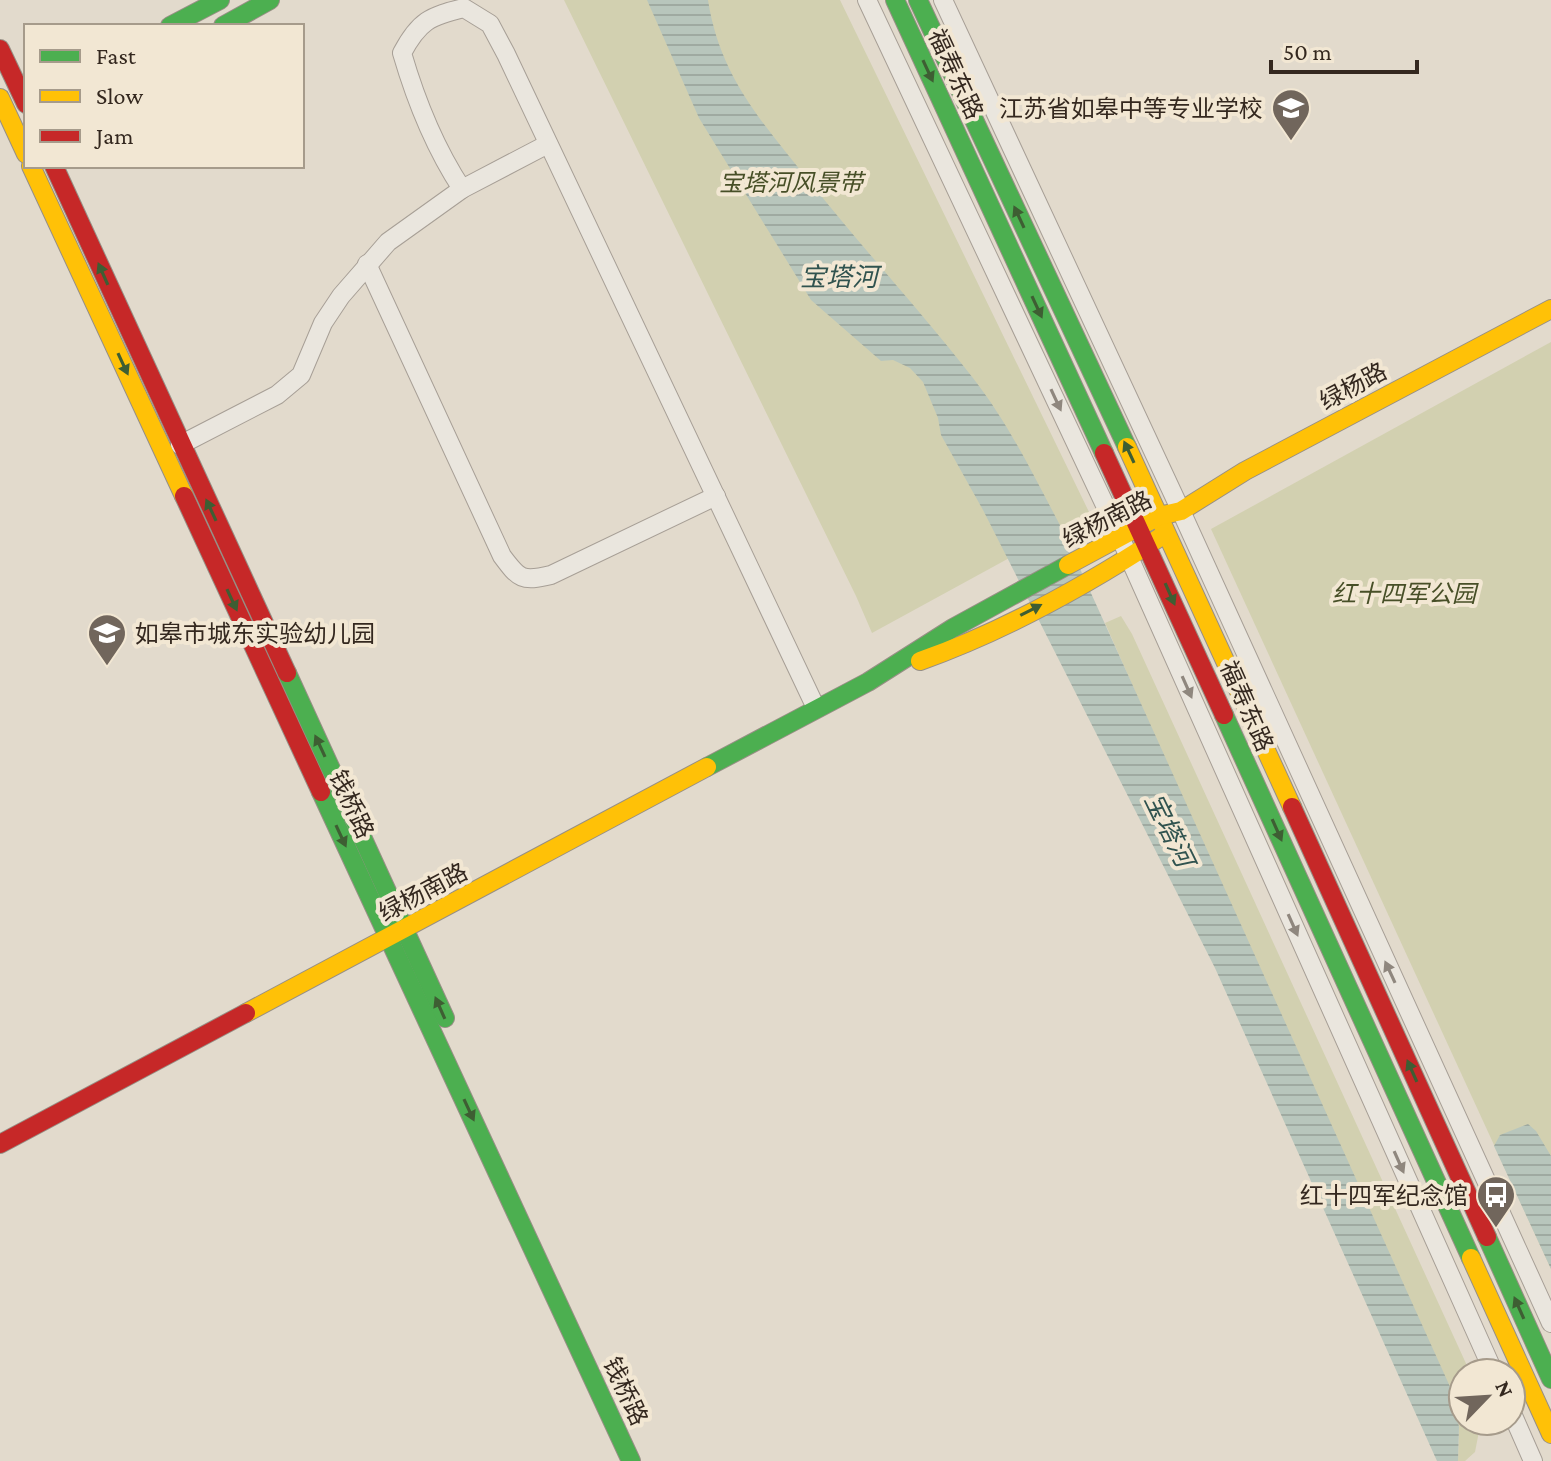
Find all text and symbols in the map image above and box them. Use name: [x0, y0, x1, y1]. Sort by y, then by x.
legend: [24, 24, 304, 168]
scale bar: [1271, 24, 1417, 74]
street label: 福寿东路: [923, 25, 989, 123]
text: 50 m: [1283, 38, 1332, 65]
text: Fast: [96, 42, 137, 69]
one-way arrow: [921, 59, 935, 83]
text: Slow: [96, 82, 143, 109]
school or university icon: 江苏省如皋中等专业学校: [1270, 87, 1312, 142]
place label: 江苏省如皋中等专业学校: [999, 95, 1263, 122]
text: Jam: [94, 122, 134, 149]
park label: 宝塔河风景带: [719, 169, 867, 196]
one-way arrow: [1012, 205, 1026, 229]
one-way arrow: [96, 262, 110, 286]
water label: 宝塔河: [800, 263, 883, 292]
one-way arrow: [1030, 295, 1044, 318]
one-way arrow: [116, 352, 129, 376]
street label: 绿杨路: [1315, 357, 1391, 415]
one-way arrow: [1049, 388, 1062, 412]
one-way arrow: [1122, 441, 1136, 464]
street label: 绿杨南路: [1058, 485, 1156, 553]
one-way arrow: [204, 499, 218, 522]
park label: 红十四军公园: [1332, 580, 1479, 607]
one-way arrow: [1163, 582, 1176, 605]
one-way arrow: [225, 588, 238, 612]
one-way arrow: [1020, 603, 1043, 617]
school or university icon: 如皋市城东实验幼儿园: [86, 612, 128, 667]
place label: 如皋市城东实验幼儿园: [135, 620, 375, 647]
street label: 福寿东路: [1215, 657, 1279, 755]
one-way arrow: [1180, 675, 1194, 699]
one-way arrow: [313, 735, 327, 758]
street label: 钱桥路: [325, 766, 379, 842]
water label: 宝塔河: [1139, 789, 1201, 876]
one-way arrow: [1270, 819, 1284, 842]
one-way arrow: [334, 824, 348, 848]
street label: 绿杨南路: [374, 858, 472, 926]
one-way arrow: [1287, 913, 1300, 936]
one-way arrow: [1383, 960, 1397, 983]
one-way arrow: [434, 996, 447, 1020]
one-way arrow: [1405, 1059, 1419, 1083]
one-way arrow: [462, 1099, 476, 1122]
one-way arrow: [1393, 1150, 1406, 1174]
bus stop icon: 红十四军纪念馆: [1475, 1174, 1517, 1229]
place label: 红十四军纪念馆: [1300, 1182, 1468, 1209]
one-way arrow: [1512, 1296, 1526, 1320]
street label: 钱桥路: [599, 1353, 653, 1429]
north arrow: [1447, 1357, 1527, 1437]
text: N: [1490, 1377, 1519, 1401]

